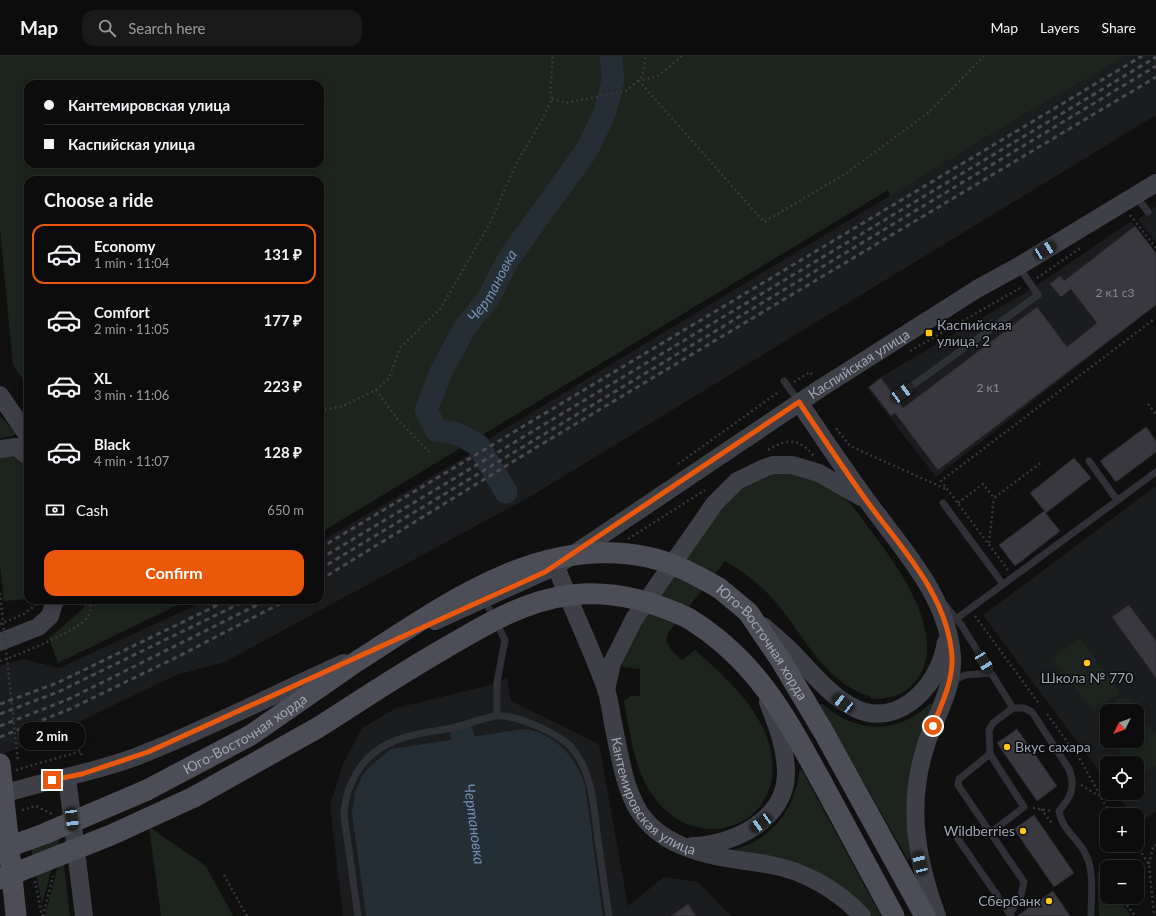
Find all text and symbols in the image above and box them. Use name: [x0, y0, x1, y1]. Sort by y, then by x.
search box: [82, 10, 362, 46]
text: Map: [20, 16, 58, 39]
icon: search: [96, 17, 118, 39]
text: Search here: [128, 19, 206, 37]
text: Map: [990, 19, 1018, 36]
text: Layers: [1040, 19, 1080, 36]
text: Share: [1102, 19, 1136, 36]
text: Кантемировская улица: [68, 96, 230, 114]
text: Каспийская улица: [68, 135, 195, 153]
text: Choose a ride: [44, 189, 153, 211]
icon: car: [46, 236, 82, 272]
text: Economy: [94, 237, 155, 255]
car: [1032, 239, 1058, 261]
text: 131 ₽: [264, 245, 302, 263]
water label: Чертановка: [463, 245, 520, 325]
text: 1 min · 11:04: [94, 255, 169, 271]
house number: 2 к1 с3: [1096, 285, 1135, 300]
icon: car: [46, 302, 82, 338]
text: Comfort: [94, 303, 150, 321]
text: 177 ₽: [264, 311, 302, 329]
place label: Каспийская улица, 2: [937, 316, 1012, 349]
text: 2 min · 11:05: [94, 321, 169, 337]
street label: Каспийская улица: [805, 325, 912, 402]
marker: Каспийская улица, 2: [924, 328, 934, 338]
icon: car: [46, 368, 82, 404]
text: XL: [94, 369, 112, 387]
text: 223 ₽: [264, 377, 302, 395]
house number: 2 к1: [976, 380, 1000, 395]
car: [889, 381, 915, 405]
text: 3 min · 11:06: [94, 387, 169, 403]
icon: car: [46, 434, 82, 470]
text: Black: [94, 435, 130, 453]
text: 128 ₽: [264, 443, 302, 461]
text: 4 min · 11:07: [94, 453, 169, 469]
icon: cash: [44, 499, 66, 521]
text: Cash: [76, 501, 108, 519]
text: 650 m: [267, 502, 304, 518]
button: Confirm: [44, 550, 304, 596]
street label: Юго-Восточная хорда: [713, 580, 812, 703]
car: [973, 649, 995, 675]
marker: Школа № 770: [1082, 658, 1092, 668]
place label: Школа № 770: [1041, 669, 1133, 686]
street label: Юго-Восточная хорда: [180, 690, 310, 777]
car: [830, 691, 856, 715]
north arrow: [1100, 704, 1144, 748]
map controls: [1100, 704, 1144, 904]
route start: [924, 717, 942, 735]
callout: 2 min: [19, 722, 85, 750]
text: 2 min: [36, 728, 68, 744]
street label: Кантемировская улица: [608, 735, 698, 858]
place label: Вкус сахара: [1015, 738, 1091, 755]
marker: Вкус сахара: [1002, 742, 1012, 752]
button: locate: [1100, 756, 1144, 800]
route end: [43, 771, 61, 789]
water label: Чертановка: [461, 783, 489, 866]
car: [65, 806, 79, 832]
button: +: [1100, 808, 1144, 852]
car: [748, 811, 774, 835]
place label: Wildberries: [944, 822, 1015, 839]
marker: Wildberries: [1018, 826, 1028, 836]
car: [911, 850, 929, 876]
button: −: [1100, 860, 1144, 904]
place label: Сбербанк: [978, 892, 1042, 909]
marker: Сбербанк: [1044, 896, 1054, 906]

